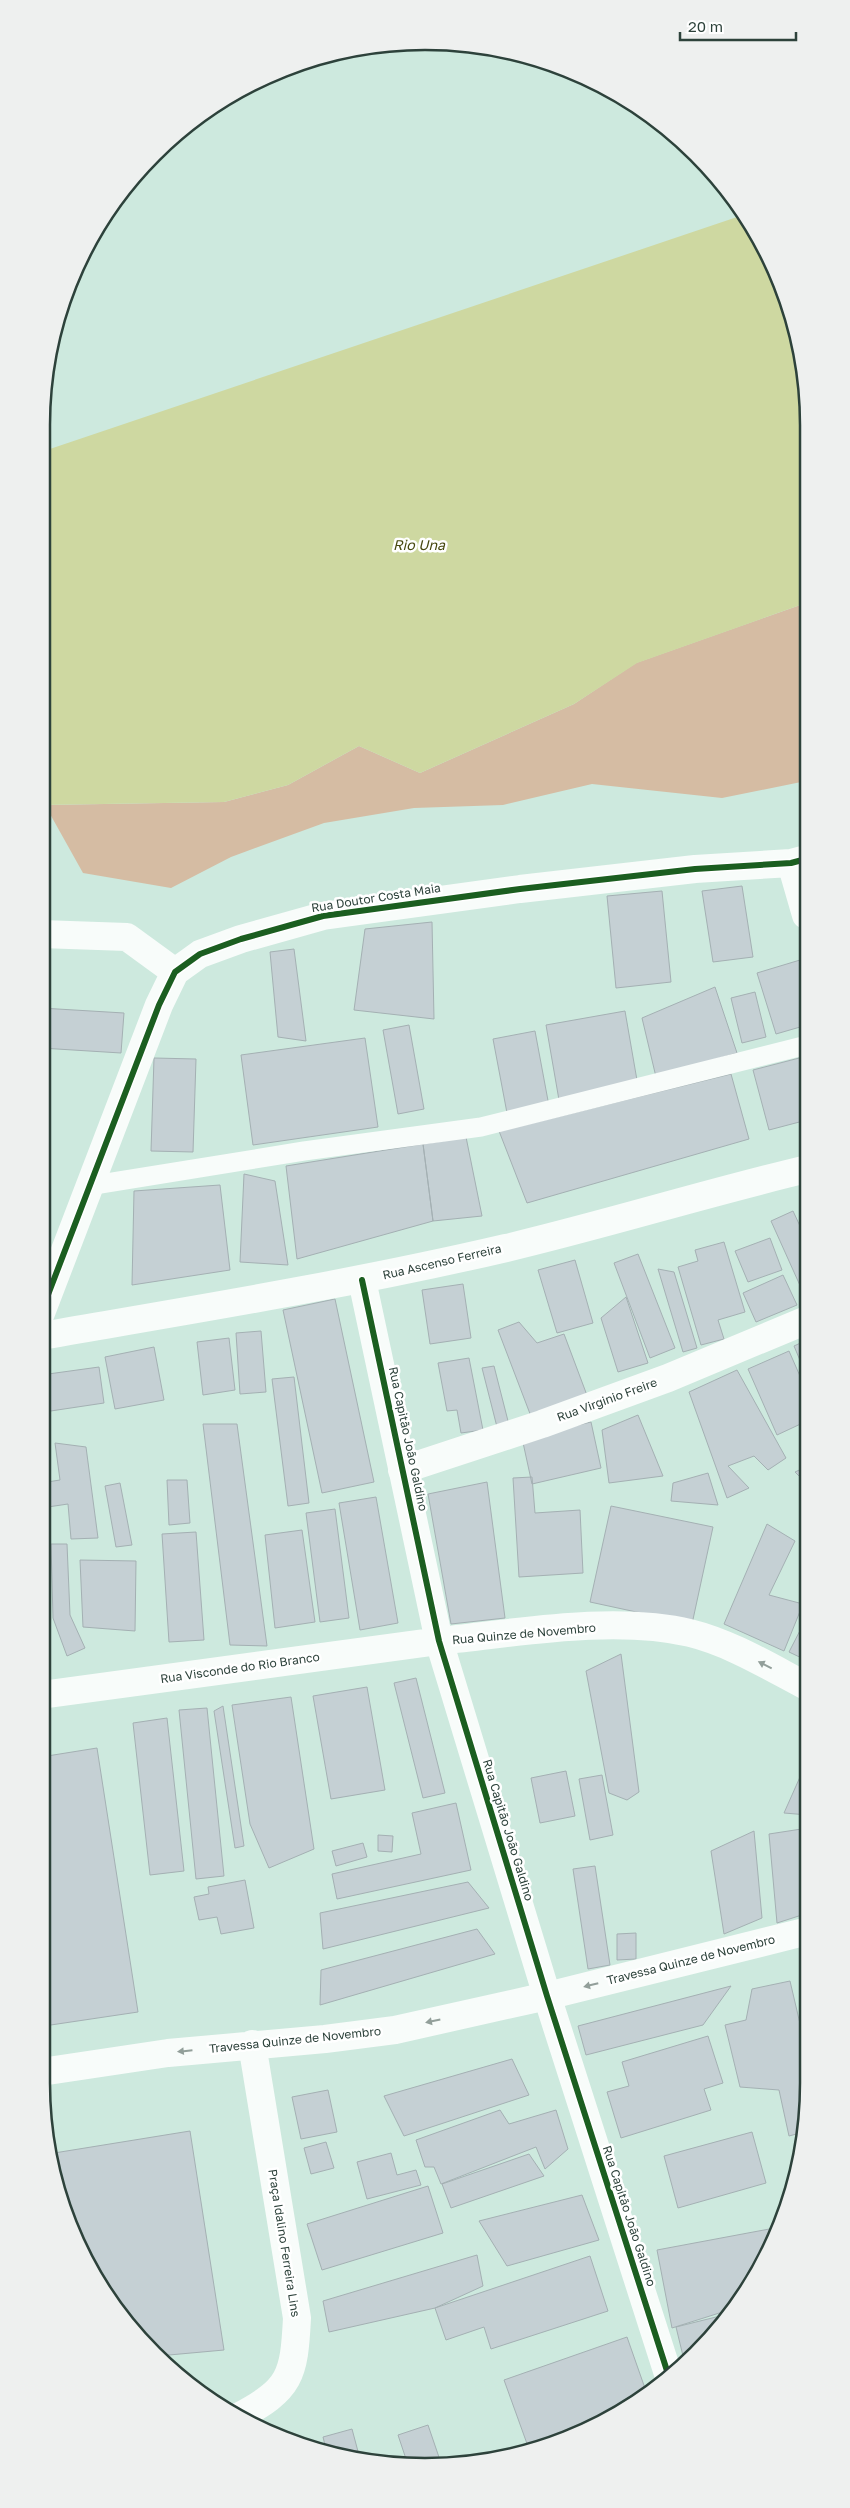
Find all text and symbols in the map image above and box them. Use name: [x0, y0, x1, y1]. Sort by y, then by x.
scale bar: [680, 10, 796, 42]
text: 20 m: [688, 17, 723, 35]
water label: Rio Una: [393, 536, 446, 553]
street label: Rua Doutor Costa Maia: [310, 880, 442, 915]
street label: Rua Ascenso Ferreira: [381, 1241, 503, 1282]
street label: Rua Capitão João Galdino: [386, 1365, 431, 1512]
street label: Rua Virginio Freire: [555, 1374, 659, 1425]
street label: Rua Quinze de Novembro: [451, 1620, 597, 1647]
street label: Rua Visconde do Rio Branco: [159, 1649, 321, 1686]
one-way arrow: [757, 1660, 772, 1669]
street label: Rua Capitão João Galdino: [480, 1757, 537, 1902]
street label: Travessa Quinze de Novembro: [605, 1931, 777, 1988]
one-way arrow: [584, 1981, 599, 1989]
one-way arrow: [425, 2017, 441, 2025]
street label: Travessa Quinze de Novembro: [208, 2023, 382, 2056]
one-way arrow: [177, 2048, 193, 2056]
street label: Rua Capitão João Galdino: [600, 2143, 659, 2288]
street label: Praça Idalino Ferreira Lins: [265, 2168, 304, 2318]

